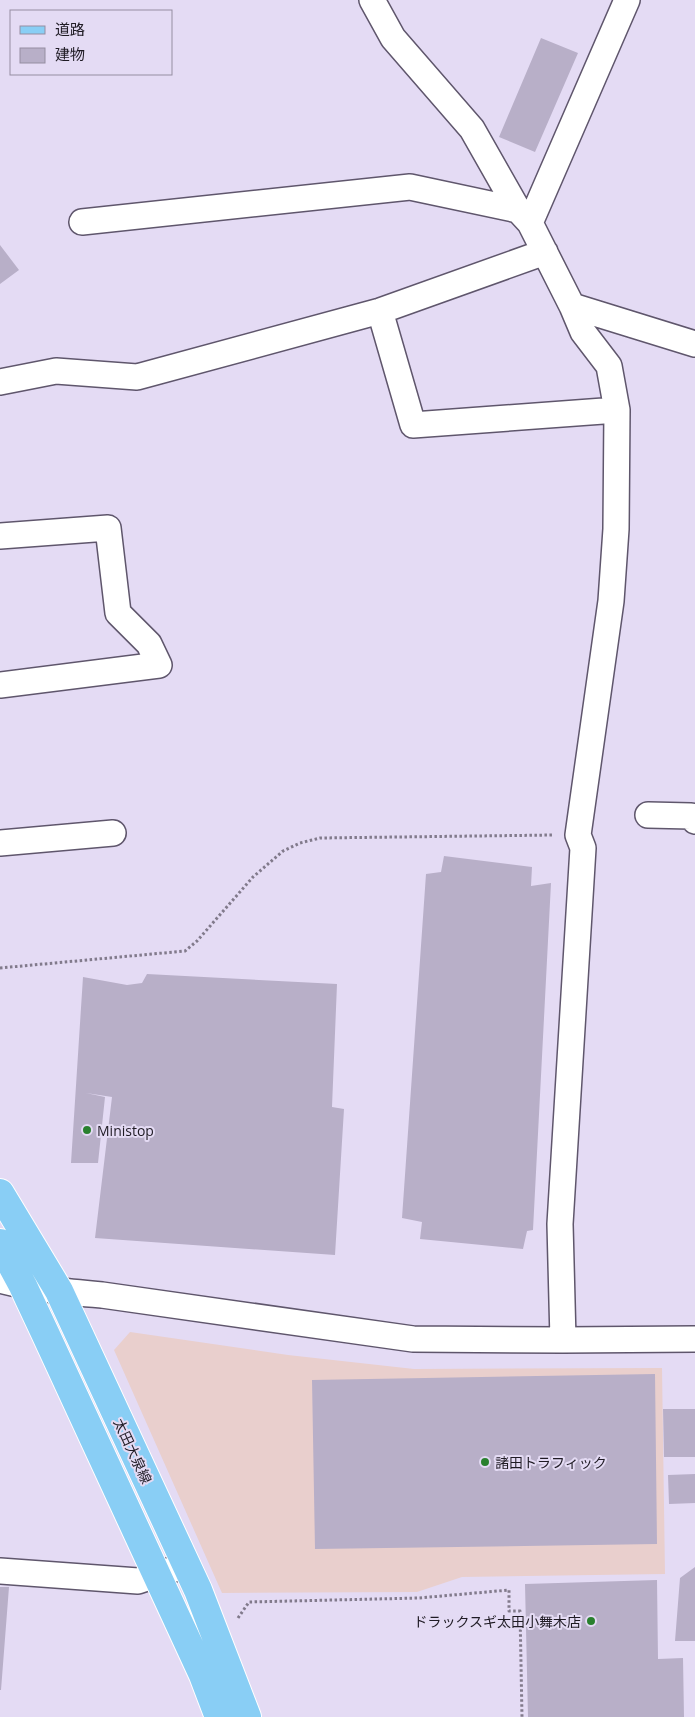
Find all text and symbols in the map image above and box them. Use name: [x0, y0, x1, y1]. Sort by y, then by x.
legend: [10, 10, 172, 75]
text: 道路: [55, 19, 85, 39]
text: 建物: [55, 44, 85, 64]
place label: Ministop: [97, 1121, 154, 1140]
marker: Ministop: [81, 1124, 93, 1136]
street label: 太田大泉線: [110, 1415, 156, 1487]
place label: 諸田トラフィック: [495, 1453, 607, 1472]
marker: 諸田トラフィック: [479, 1456, 491, 1468]
place label: ドラックスギ太田小舞木店: [413, 1612, 581, 1631]
marker: ドラックスギ太田小舞木店: [585, 1615, 597, 1627]

